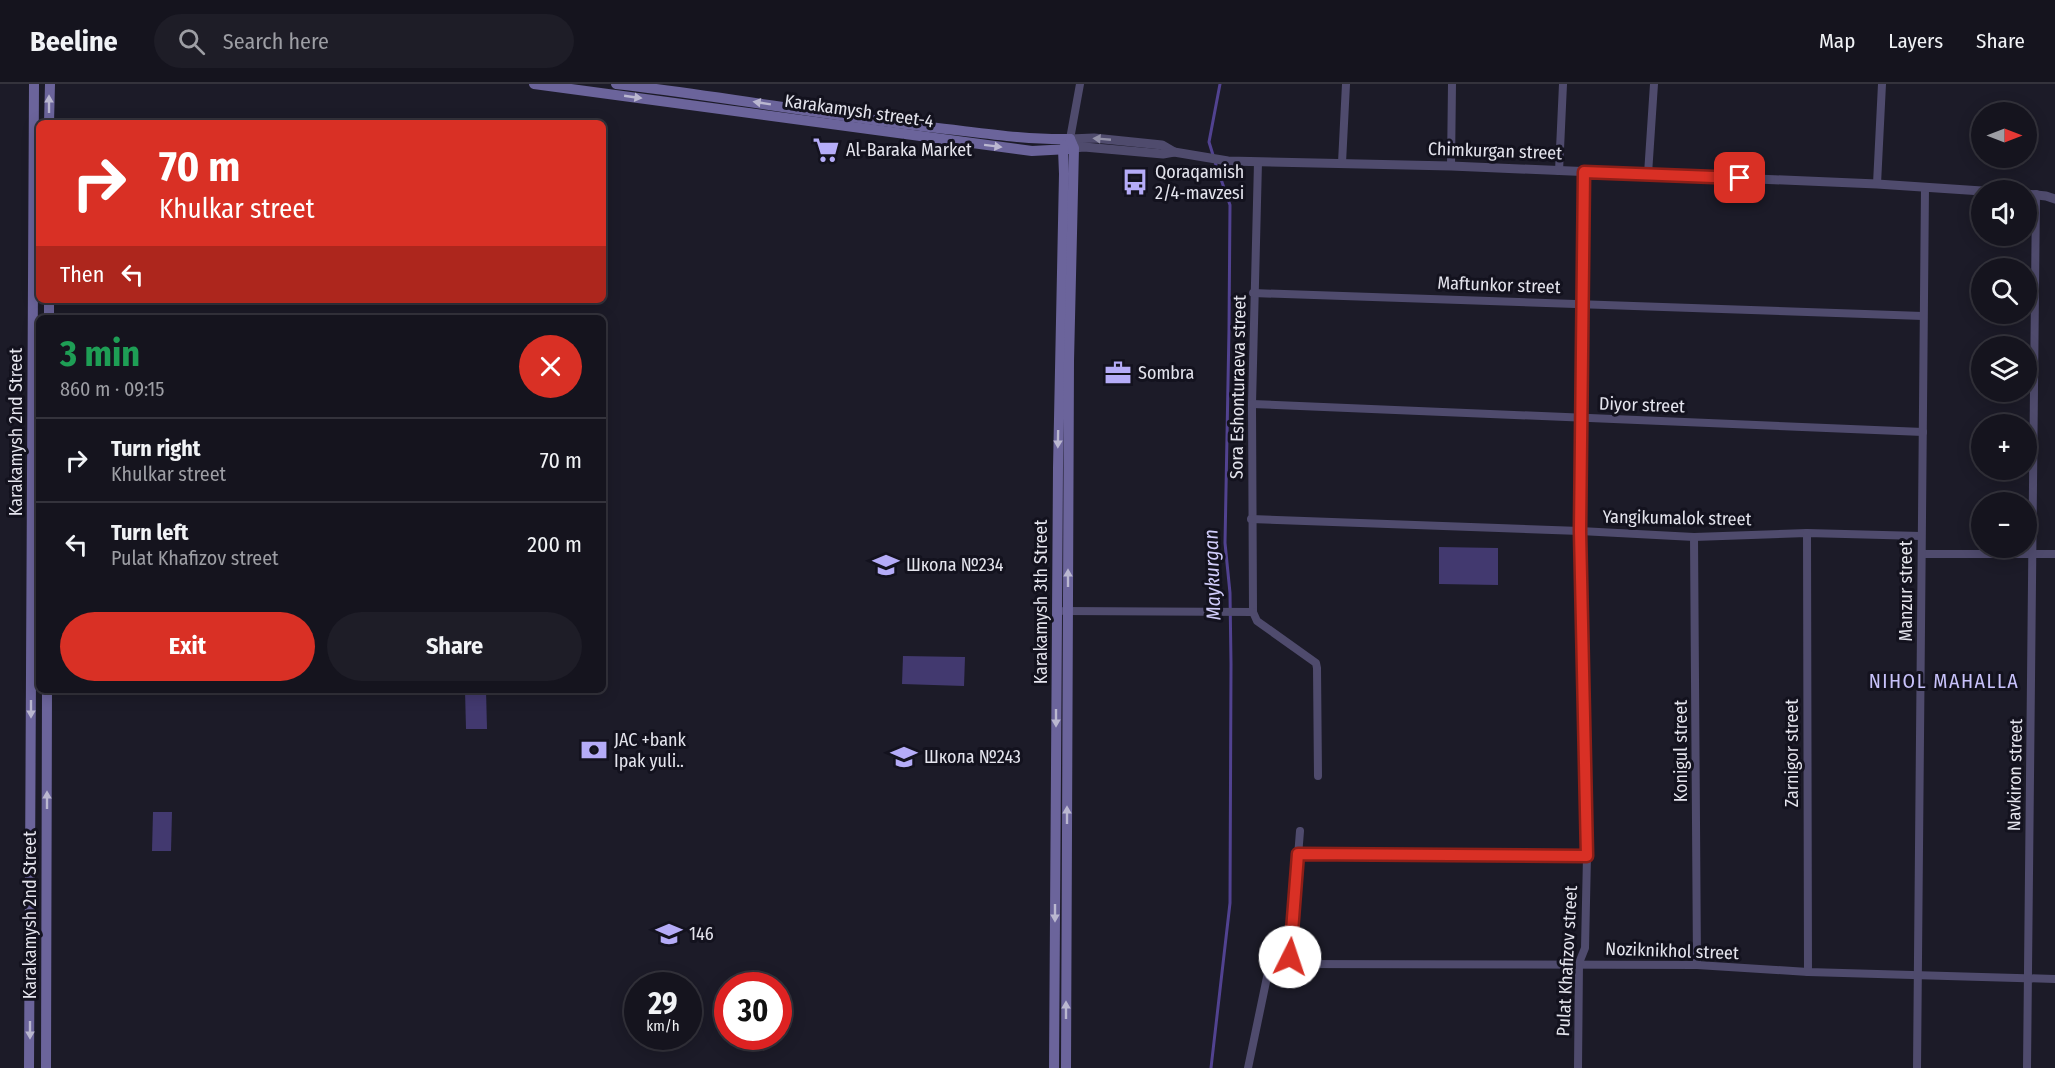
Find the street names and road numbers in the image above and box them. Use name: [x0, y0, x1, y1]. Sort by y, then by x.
street label: Karakamysh street-4: [783, 90, 935, 132]
street label: Chimkurgan street: [1428, 138, 1563, 164]
street label: Maftunkor street: [1437, 272, 1561, 298]
street label: Sora Eshonturaeva street: [1225, 295, 1251, 479]
street label: Karakamysh 2nd Street: [5, 348, 27, 516]
street label: Diyor street: [1599, 393, 1685, 417]
street label: Yangikumalok street: [1602, 506, 1752, 530]
street label: Karakamysh 3th Street: [1030, 520, 1052, 684]
street label: Manzur street: [1895, 540, 1917, 642]
street label: Zarnigor street: [1781, 699, 1803, 807]
street label: Konigul street: [1670, 700, 1692, 802]
street label: Navkiron street: [2003, 719, 2027, 831]
street label: Karakamysh 2nd Street: [19, 831, 41, 999]
street label: Pulat Khafizov street: [1552, 885, 1582, 1037]
street label: Noziknikhol street: [1605, 938, 1739, 964]

